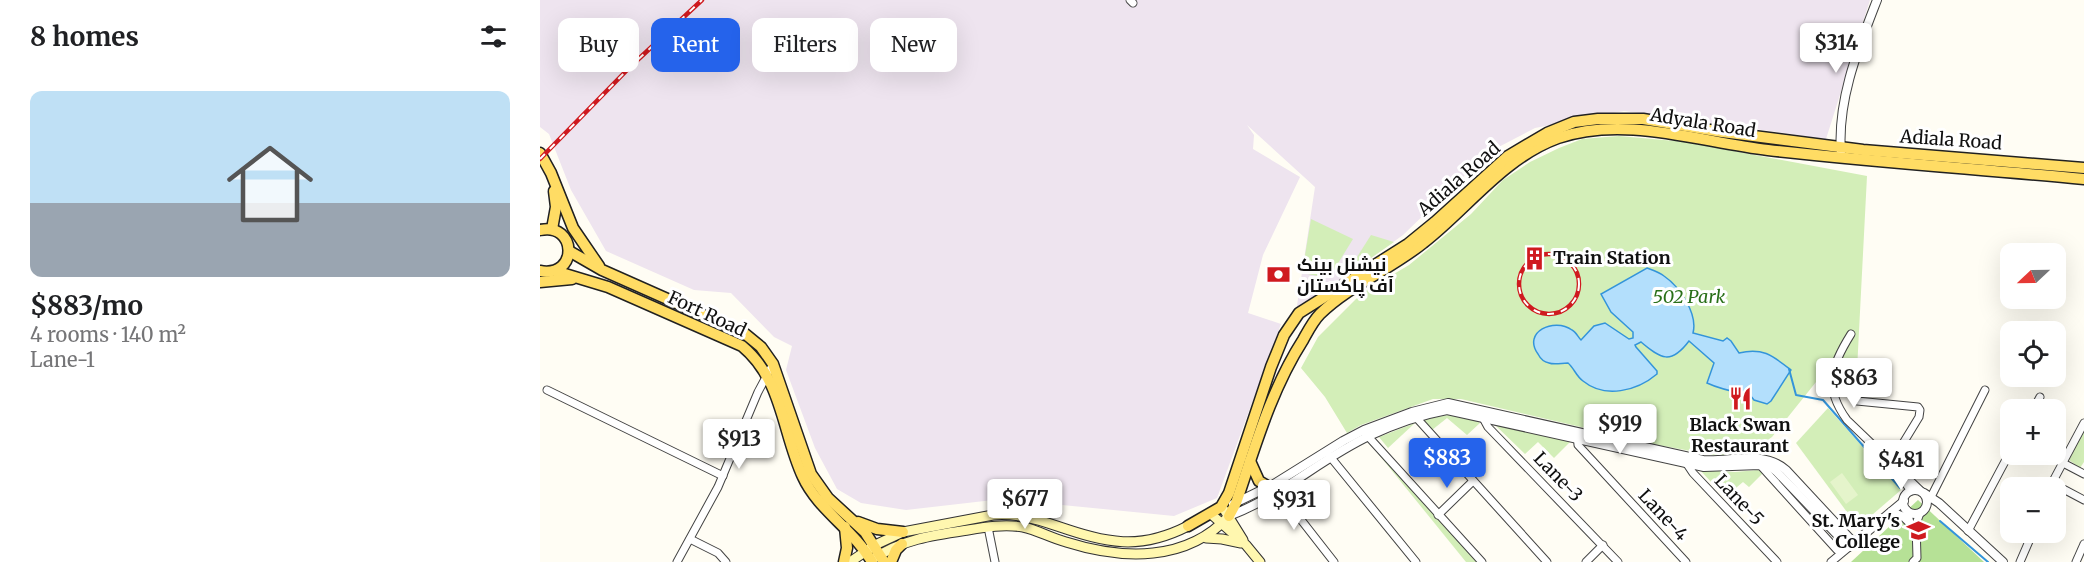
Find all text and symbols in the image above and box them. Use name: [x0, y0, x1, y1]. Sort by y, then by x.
chip: Buy: [558, 18, 639, 72]
chip: Rent: [651, 18, 740, 72]
chip: Filters: [752, 18, 858, 72]
chip: New: [870, 18, 957, 72]
text: 8 homes: [30, 20, 139, 53]
icon: filters: [477, 20, 510, 53]
pin: $314: [1800, 23, 1872, 74]
text: $314: [1814, 30, 1858, 55]
street label: Adyala Road: [1648, 103, 1758, 142]
street label: Adiala Road: [1898, 124, 2003, 155]
icon: home: [216, 130, 324, 238]
street label: Adiala Road: [1412, 136, 1505, 222]
north arrow: [2000, 243, 2066, 309]
map controls: [2000, 243, 2066, 543]
building icon: Train Station: [1522, 245, 1548, 271]
place label: Train Station: [1553, 246, 1671, 269]
place label: نیشنل بینک آف پاکستان: [1297, 253, 1394, 298]
bank icon: نیشنل بینک آف پاکستان: [1266, 262, 1292, 288]
street label: Fort Road: [664, 285, 750, 342]
park label: 502 Park: [1653, 285, 1725, 308]
text: $883/mo: [30, 289, 143, 322]
button: locate: [2000, 321, 2066, 387]
text: 4 rooms · 140 m²: [30, 322, 186, 347]
text: Lane-1: [30, 347, 95, 372]
pin: $863: [1818, 358, 1890, 409]
text: $863: [1830, 365, 1878, 390]
restaurant icon: Black Swan Restaurant: [1727, 386, 1753, 412]
button: +: [2000, 399, 2066, 465]
pin: $919: [1584, 404, 1656, 455]
text: $919: [1598, 411, 1642, 436]
place label: Black Swan Restaurant: [1689, 413, 1791, 457]
pin: $913: [703, 419, 775, 470]
text: $913: [717, 426, 761, 451]
pin: $883: [1411, 438, 1483, 489]
pin: $481: [1865, 440, 1937, 491]
text: $883: [1423, 445, 1471, 470]
street label: Lane-3: [1529, 447, 1588, 507]
text: $481: [1878, 447, 1924, 472]
street label: Lane-5: [1710, 469, 1769, 530]
button: −: [2000, 477, 2066, 543]
pin: $677: [989, 479, 1061, 530]
pin: $931: [1258, 480, 1330, 531]
street label: Lane-4: [1634, 484, 1693, 545]
text: $677: [1001, 486, 1049, 511]
text: $931: [1272, 487, 1316, 512]
place label: St. Mary's College: [1811, 509, 1900, 553]
school or university icon: St. Mary's College: [1905, 518, 1931, 544]

